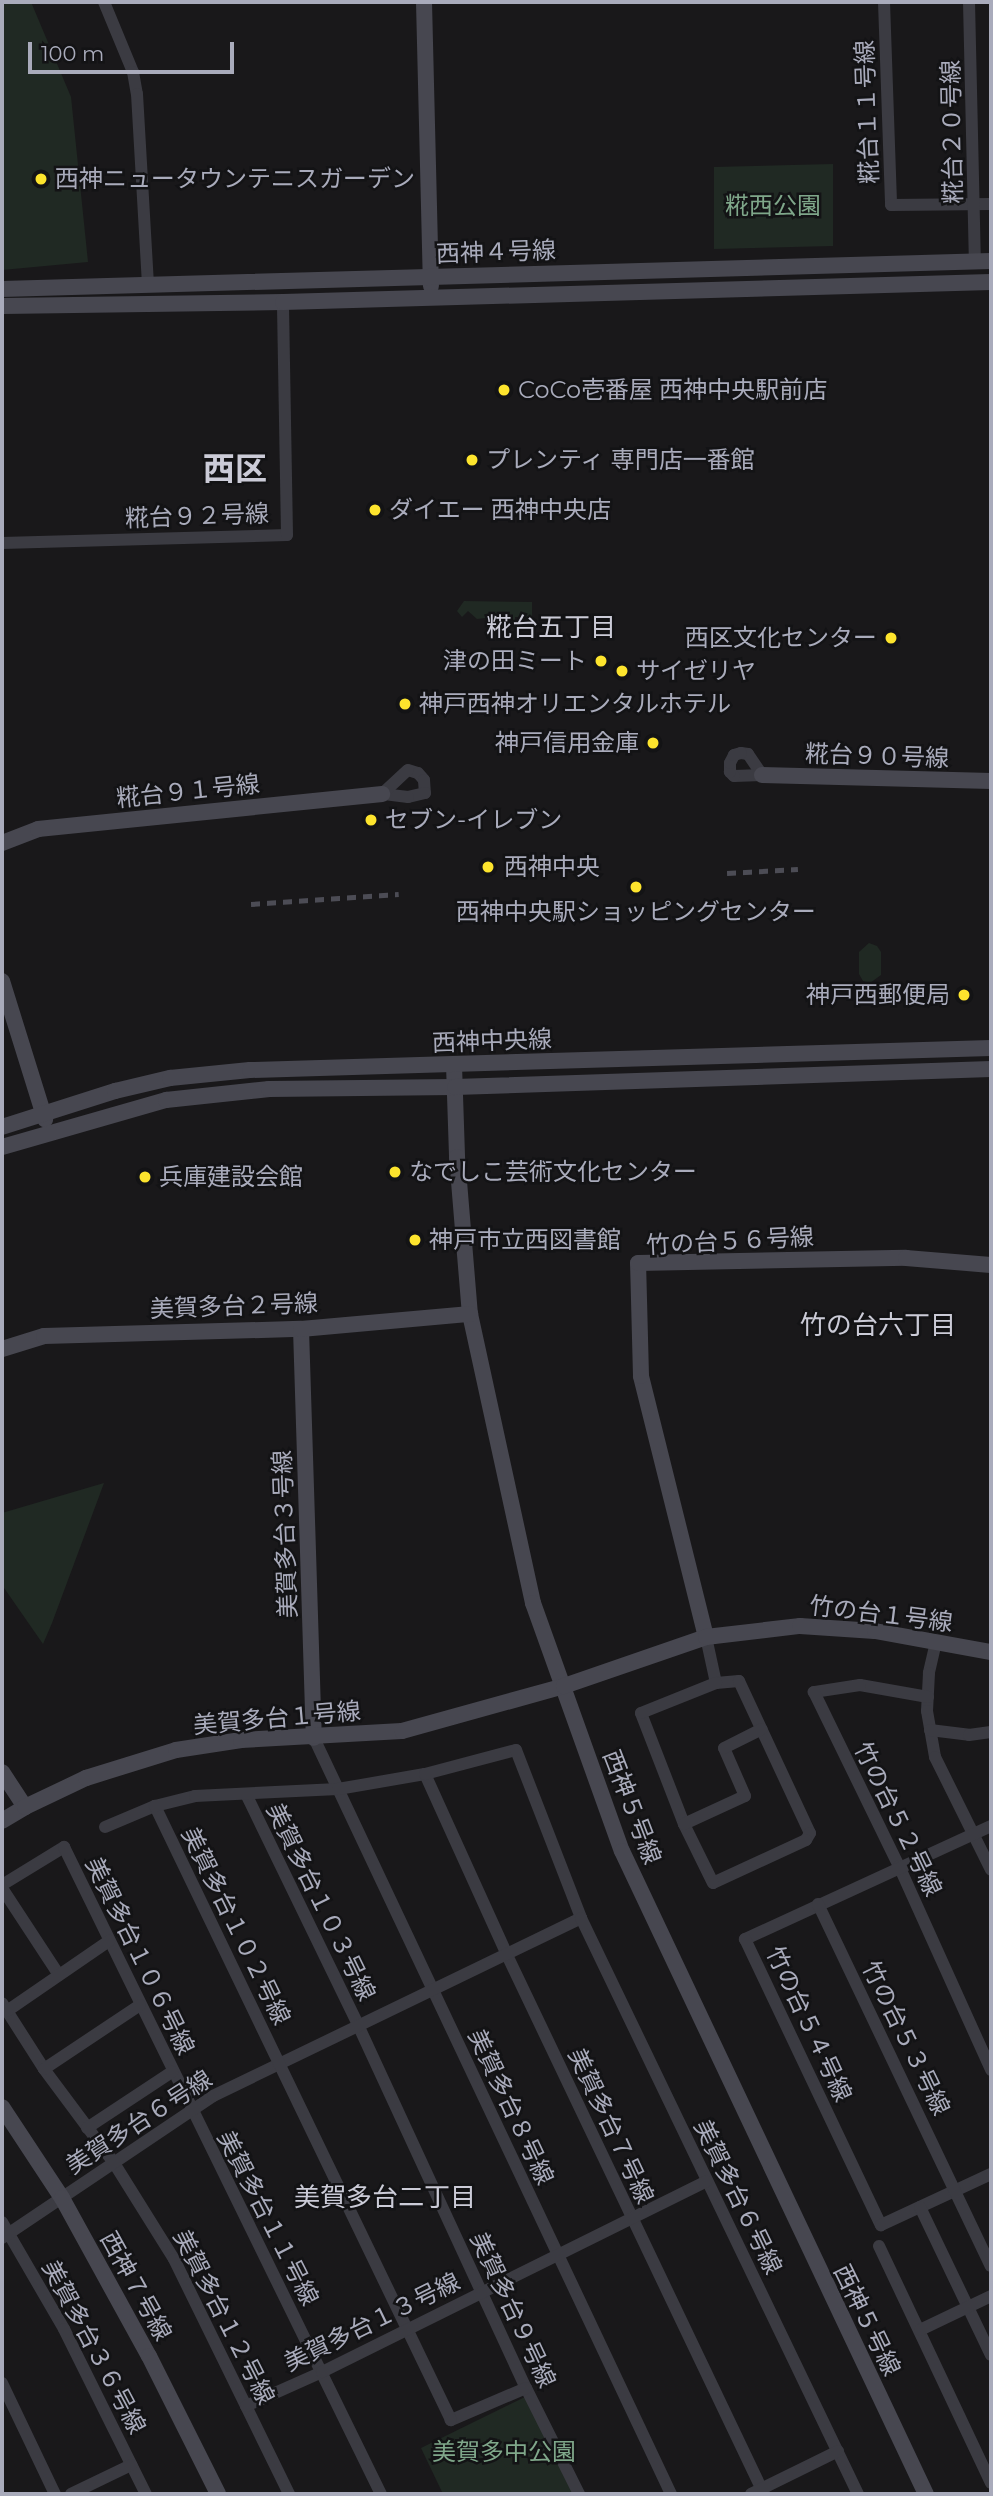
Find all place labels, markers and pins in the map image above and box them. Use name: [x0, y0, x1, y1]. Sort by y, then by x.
place label: 西神ニュータウンテニスガーデン: [55, 165, 415, 193]
marker: 西神ニュータウンテニスガーデン: [33, 171, 49, 187]
place label: CoCo壱番屋 西神中央駅前店: [518, 376, 827, 404]
marker: CoCo壱番屋 西神中央駅前店: [496, 382, 512, 398]
place label: プレンティ 専門店一番館: [486, 446, 756, 474]
marker: プレンティ 専門店一番館: [464, 452, 480, 468]
place label: ダイエー 西神中央店: [389, 496, 611, 524]
marker: ダイエー 西神中央店: [367, 502, 383, 518]
place label: 西区文化センター: [685, 624, 877, 652]
marker: 西区文化センター: [883, 630, 899, 646]
place label: 津の田ミート: [443, 647, 587, 675]
marker: 津の田ミート: [593, 653, 609, 669]
place label: サイゼリヤ: [636, 657, 756, 685]
marker: サイゼリヤ: [614, 663, 630, 679]
place label: 神戸西神オリエンタルホテル: [419, 690, 731, 718]
marker: 神戸西神オリエンタルホテル: [397, 696, 413, 712]
place label: 神戸信用金庫: [495, 729, 639, 757]
marker: 神戸信用金庫: [645, 735, 661, 751]
place label: セブン-イレブン: [385, 806, 562, 834]
marker: セブン-イレブン: [363, 812, 379, 828]
place label: 西神中央: [504, 853, 600, 881]
marker: 西神中央: [478, 857, 498, 877]
marker: 西神中央駅ショッピングセンター: [628, 879, 644, 895]
place label: 西神中央駅ショッピングセンター: [456, 898, 816, 926]
place label: 神戸西郵便局: [806, 981, 950, 1009]
marker: 神戸西郵便局: [956, 987, 972, 1003]
place label: なでしこ芸術文化センター: [409, 1158, 697, 1186]
place label: 兵庫建設会館: [159, 1163, 303, 1191]
marker: なでしこ芸術文化センター: [387, 1164, 403, 1180]
marker: 兵庫建設会館: [137, 1169, 153, 1185]
place label: 神戸市立西図書館: [429, 1226, 621, 1254]
marker: 神戸市立西図書館: [407, 1232, 423, 1248]

